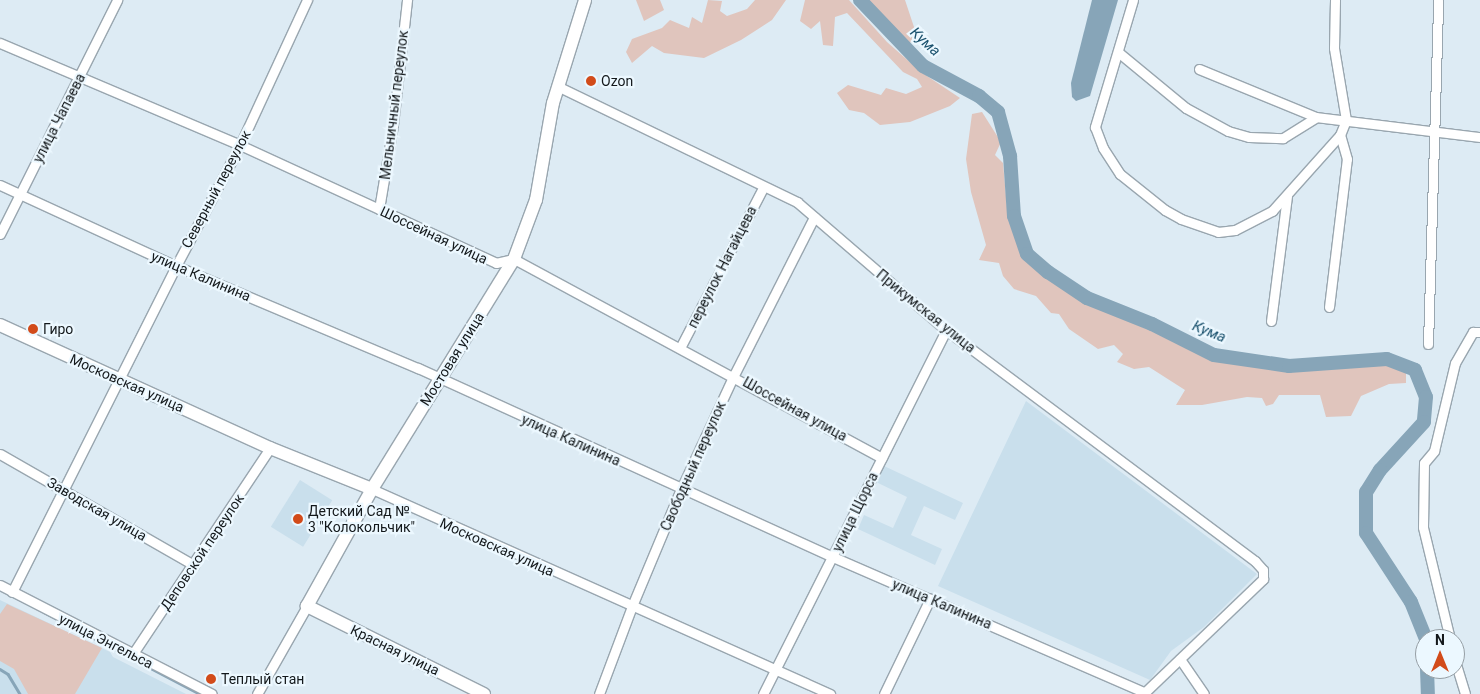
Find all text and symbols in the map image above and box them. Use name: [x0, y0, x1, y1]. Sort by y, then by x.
water label: Кума: [906, 24, 944, 60]
street label: Мельничный переулок: [377, 29, 411, 181]
street label: улица Чапаева: [29, 71, 89, 165]
place label: Ozon: [601, 73, 633, 89]
marker: Ozon: [585, 75, 597, 87]
street label: Северный переулок: [178, 127, 254, 251]
street label: Шоссейная улица: [378, 203, 490, 267]
street label: переулок Нагайцева: [684, 203, 760, 331]
street label: улица Калинина: [149, 247, 253, 305]
street label: Прикумская улица: [873, 266, 979, 356]
street label: Мостовая улица: [416, 309, 488, 409]
water label: Кума: [1190, 317, 1228, 347]
place label: Гиро: [43, 321, 73, 337]
marker: Гиро: [27, 323, 39, 335]
street label: Московская улица: [67, 350, 187, 416]
street label: Шоссейная улица: [740, 373, 850, 445]
street label: Свободный переулок: [657, 399, 729, 533]
street label: улица Калинина: [519, 411, 623, 469]
street label: улица Щорса: [829, 470, 881, 554]
street label: Заводская улица: [44, 474, 150, 544]
street label: Деповской переулок: [157, 491, 247, 613]
place label: Детский Сад № 3 "Колокольчик": [308, 503, 415, 536]
marker: Детский Сад № 3 "Колокольчик": [292, 513, 304, 525]
street label: Московская улица: [437, 514, 557, 580]
street label: улица Калинина: [890, 575, 994, 633]
street label: улица Энгельса: [56, 610, 156, 672]
street label: Красная улица: [348, 621, 442, 679]
north arrow: [1415, 629, 1465, 679]
text: N: [1435, 632, 1445, 648]
place label: Теплый стан: [221, 671, 304, 687]
marker: Теплый стан: [205, 673, 217, 685]

